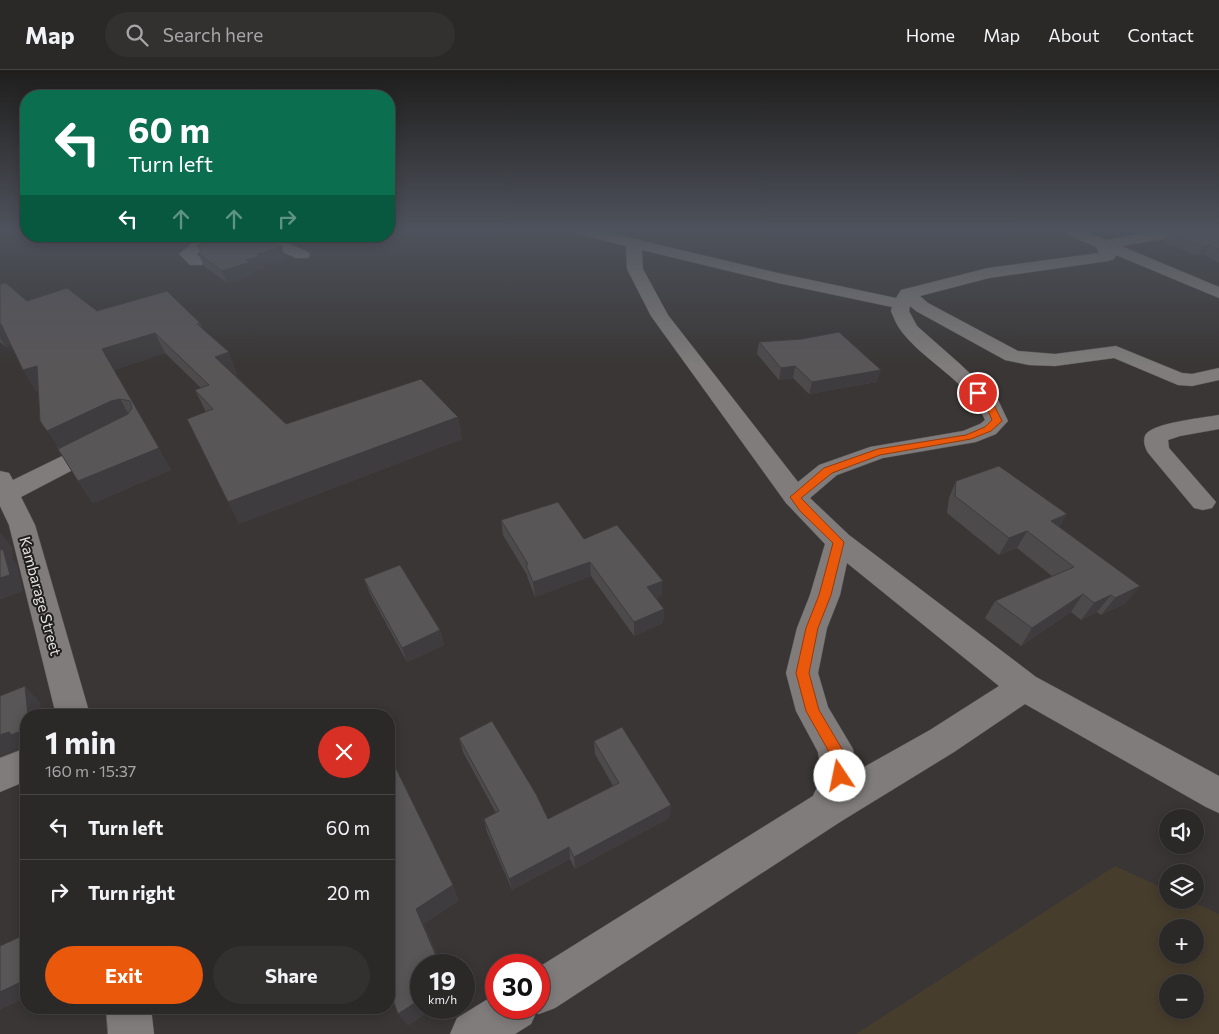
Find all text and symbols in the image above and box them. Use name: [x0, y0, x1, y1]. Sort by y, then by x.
search box: [105, 12, 455, 57]
text: Map: [25, 20, 75, 49]
icon: search: [123, 21, 151, 49]
text: Search here: [163, 23, 263, 46]
text: Home: [906, 24, 955, 46]
text: Map: [983, 24, 1020, 46]
text: About: [1048, 24, 1100, 46]
text: Contact: [1128, 24, 1194, 46]
text: 60 m: [128, 107, 210, 150]
icon: left: [45, 110, 110, 175]
text: Turn left: [128, 150, 213, 177]
icon: left: [114, 205, 142, 233]
icon: ahead: [167, 205, 195, 233]
icon: ahead: [220, 205, 248, 233]
icon: right: [273, 205, 301, 233]
pin: [957, 372, 999, 414]
icon: arrive: [964, 379, 992, 407]
street label: Kambarage Street: [16, 534, 66, 658]
text: 1 min: [45, 723, 116, 760]
button: close: [318, 726, 370, 778]
position arrow: [813, 749, 865, 801]
text: 160 m · 15:37: [45, 761, 136, 780]
map controls: [1159, 809, 1204, 1019]
button: sound: [1159, 809, 1204, 854]
icon: left: [45, 813, 73, 841]
text: Turn left: [88, 816, 163, 839]
text: 60 m: [326, 816, 370, 839]
button: layers: [1159, 864, 1204, 909]
icon: right: [45, 878, 73, 906]
text: Turn right: [88, 881, 175, 904]
text: 20 m: [327, 881, 370, 904]
button: +: [1159, 919, 1204, 964]
button: Exit: [45, 946, 203, 1004]
button: Share: [213, 946, 370, 1004]
speed limit sign: 30: [485, 954, 550, 1019]
text: 19: [429, 965, 456, 995]
button: −: [1159, 974, 1204, 1019]
text: km/h: [428, 992, 457, 1006]

